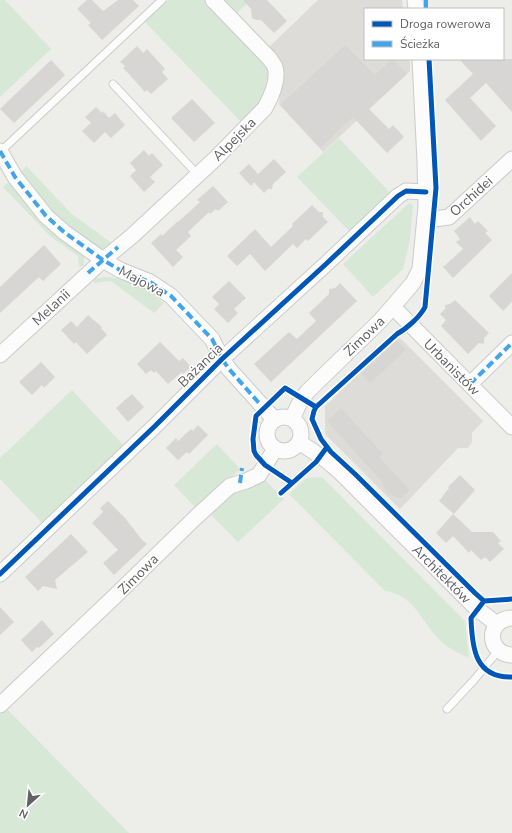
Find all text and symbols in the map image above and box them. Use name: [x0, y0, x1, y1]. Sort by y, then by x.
legend: [364, 8, 504, 60]
text: Droga rowerowa: [400, 16, 491, 32]
text: Ścieżka: [400, 36, 440, 52]
street label: Alpejska: [208, 113, 260, 165]
street label: Orchidei: [446, 172, 497, 221]
street label: Majowa: [115, 261, 168, 301]
street label: Melanii: [28, 285, 74, 330]
street label: Zimowa: [340, 312, 389, 361]
street label: Urbanistów: [419, 335, 484, 400]
street label: Bażancia: [174, 339, 227, 392]
street label: Architektów: [408, 541, 475, 608]
street label: Zimowa: [114, 550, 163, 599]
north arrow: [8, 785, 48, 825]
text: N: [17, 805, 31, 822]

